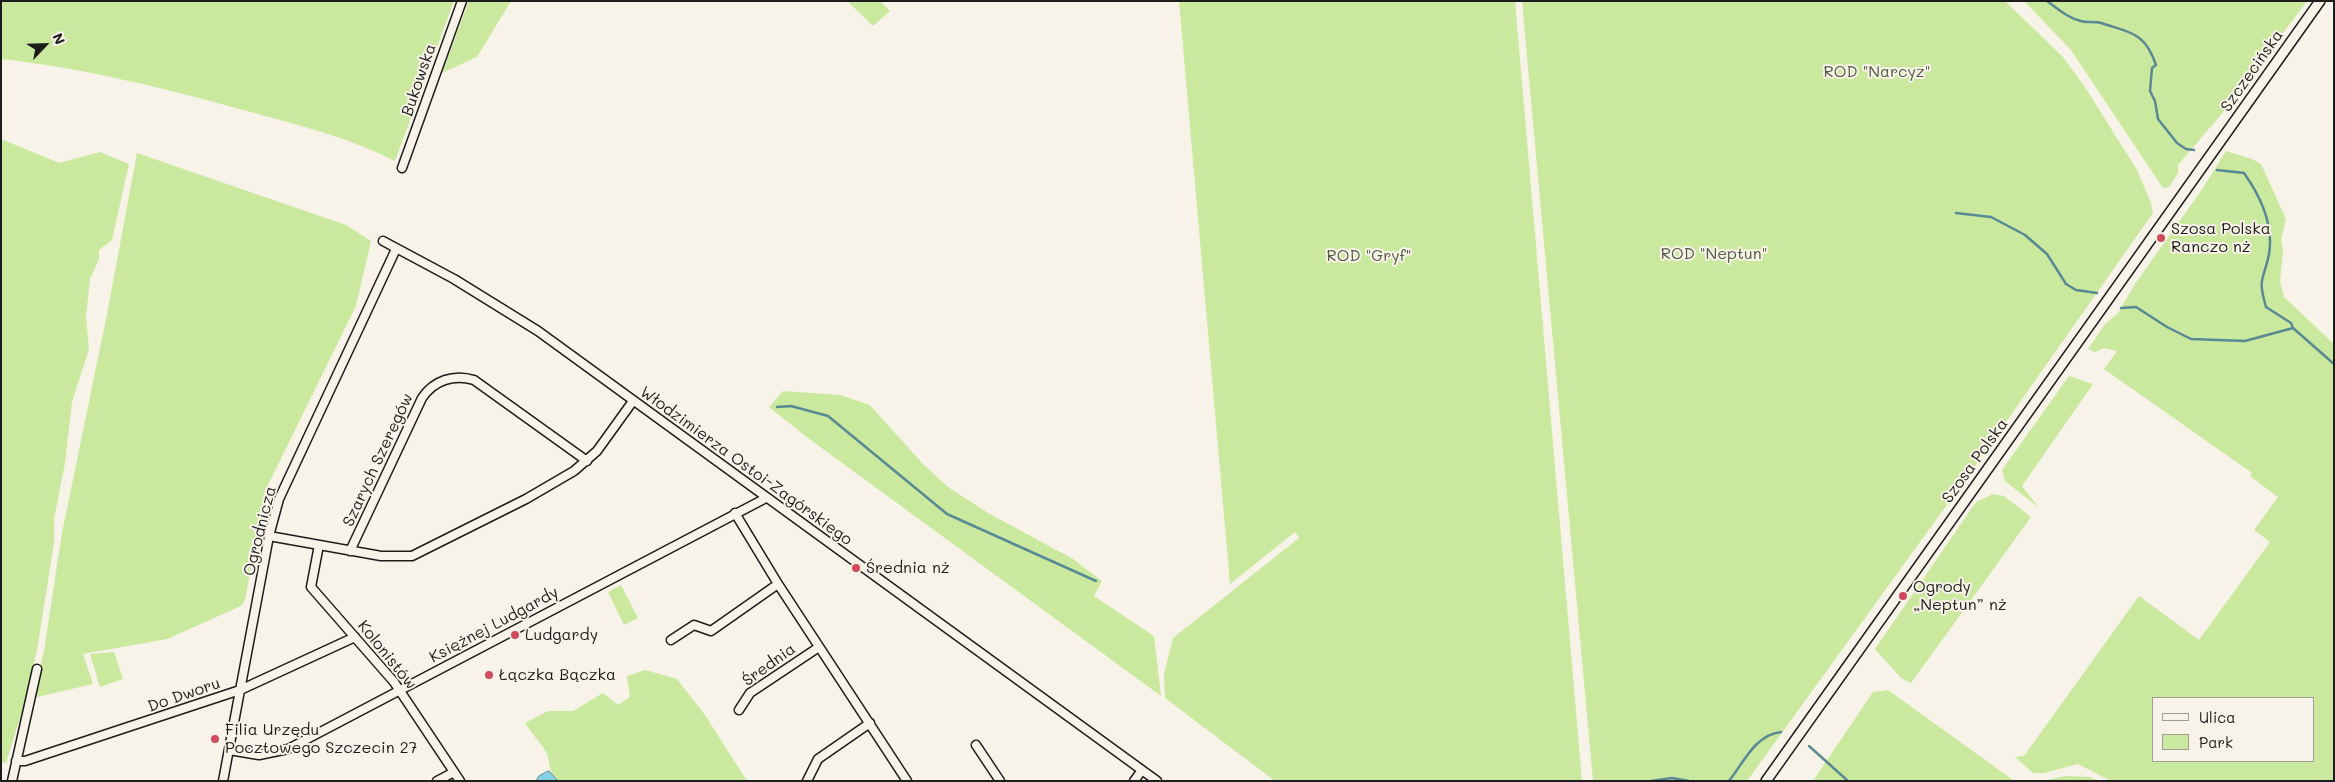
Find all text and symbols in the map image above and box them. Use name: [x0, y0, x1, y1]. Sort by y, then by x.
north arrow: [20, 20, 70, 70]
street label: Szczecińska: [2217, 26, 2287, 116]
text: N: [48, 30, 70, 47]
street label: Bukowska: [398, 41, 440, 119]
park label: ROD "Narcyz": [1824, 62, 1930, 82]
place label: Szosa Polska Ranczo nż: [2171, 219, 2271, 257]
marker: Szosa Polska Ranczo nż: [2155, 232, 2167, 244]
park label: ROD "Neptun": [1661, 244, 1767, 264]
park label: ROD "Gryf": [1327, 246, 1411, 266]
street label: Włodzimierza Ostoi-Zagórskiego: [636, 382, 856, 550]
street label: Szarych Szeregów: [339, 390, 417, 530]
street label: Szosa Polska: [1938, 415, 2012, 507]
street label: Ogrodnicza: [240, 484, 280, 578]
place label: Średnia nż: [866, 558, 950, 578]
marker: Średnia nż: [850, 562, 862, 574]
place label: Ogrody „Neptun” nż: [1913, 577, 2007, 615]
street label: Księżnej Ludgardy: [426, 583, 562, 667]
marker: Ogrody „Neptun” nż: [1897, 590, 1909, 602]
street label: Kolonistów: [353, 617, 421, 693]
place label: Ludgardy: [525, 625, 598, 645]
marker: Ludgardy: [509, 629, 521, 641]
street label: Średnia: [739, 639, 799, 691]
place label: Łączka Bączka: [499, 665, 616, 685]
marker: Łączka Bączka: [483, 669, 495, 681]
street label: Do Dworu: [145, 674, 223, 716]
legend: [2152, 697, 2315, 762]
text: Ulica: [2199, 707, 2236, 727]
place label: Filia Urzędu Pocztowego Szczecin 27: [225, 720, 418, 758]
text: Park: [2199, 732, 2233, 752]
marker: Filia Urzędu Pocztowego Szczecin 27: [209, 733, 221, 745]

